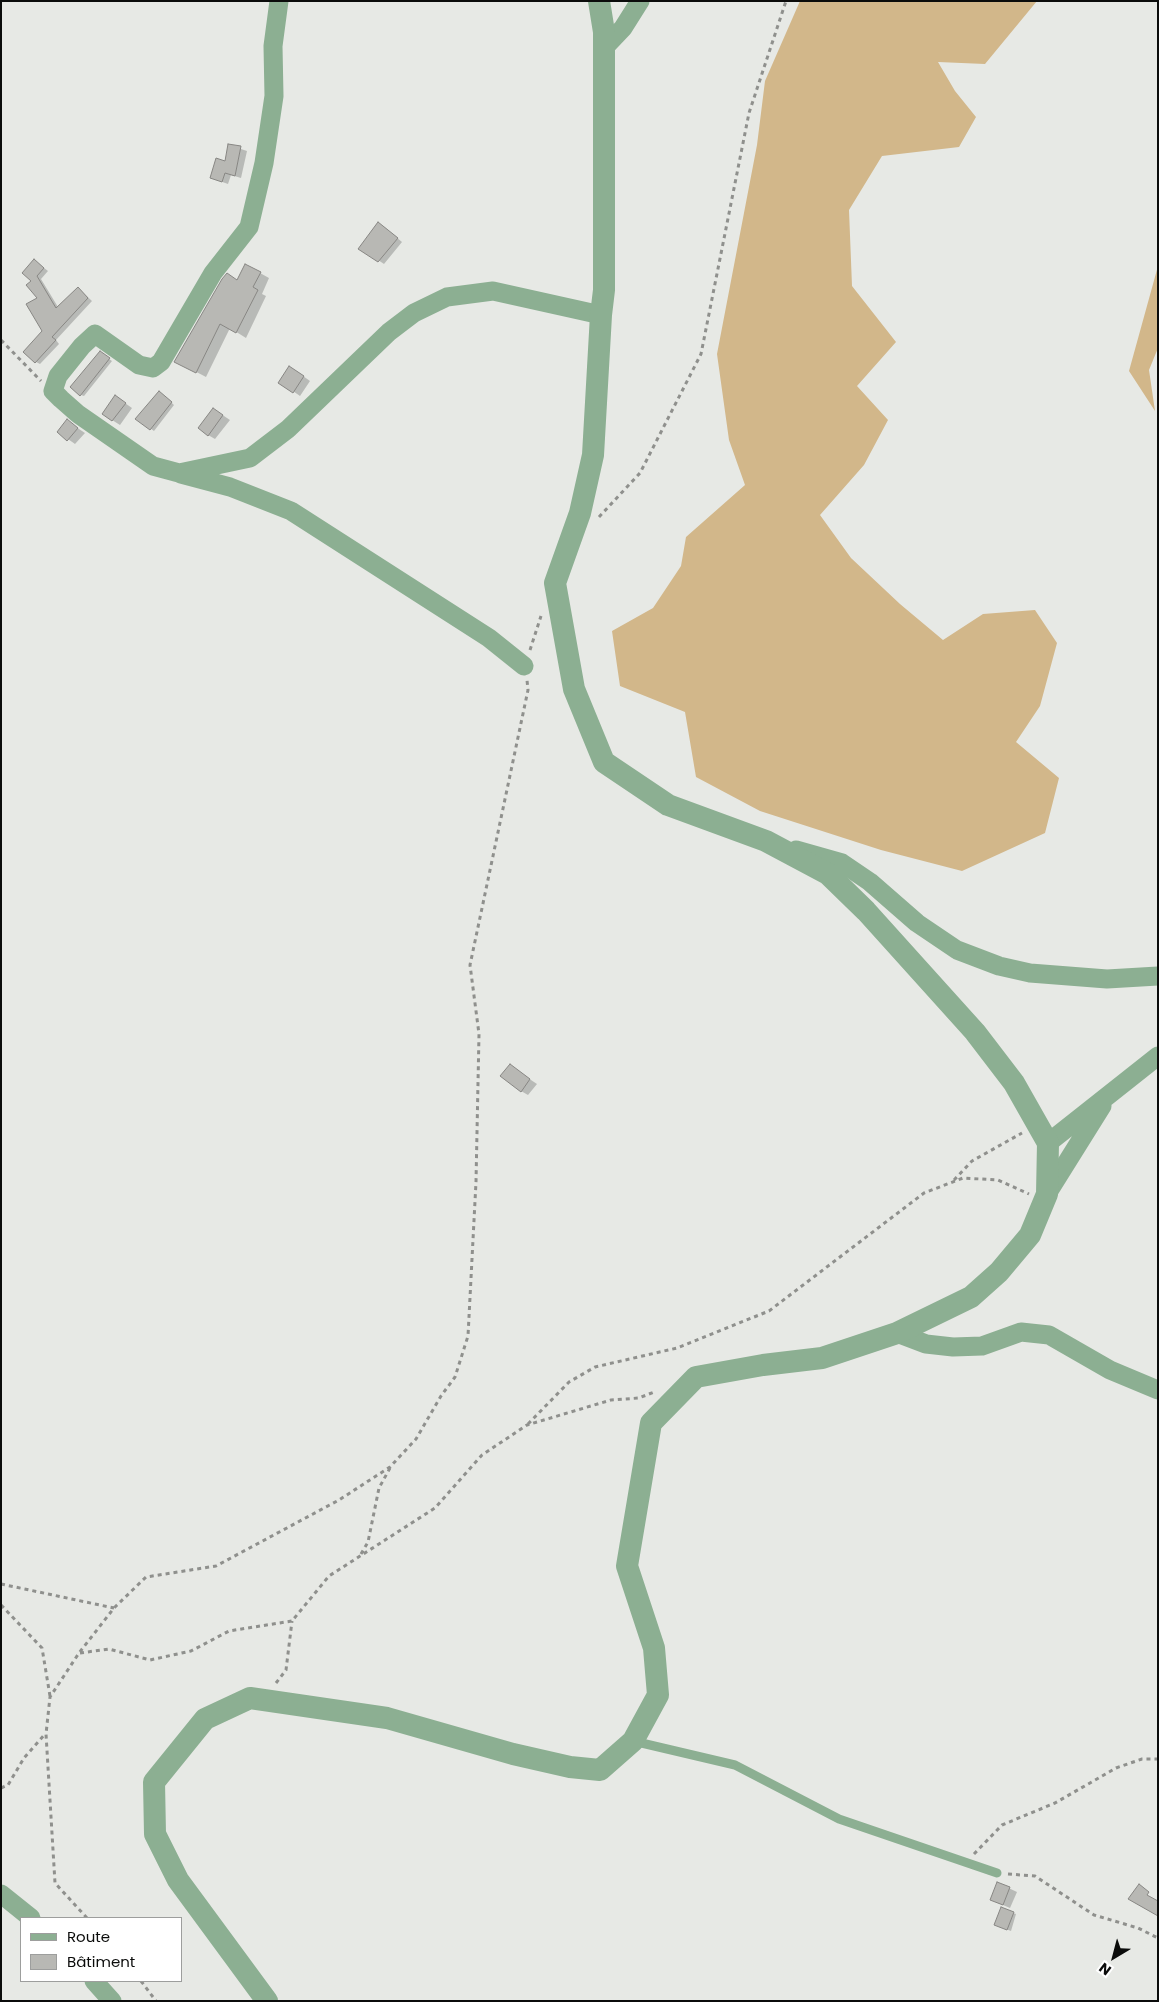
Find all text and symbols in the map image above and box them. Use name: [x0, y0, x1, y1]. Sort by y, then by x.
legend: [20, 1917, 182, 1982]
text: Route: [67, 1926, 110, 1947]
north arrow: [1089, 1932, 1139, 1982]
text: Bâtiment: [67, 1951, 135, 1972]
text: N: [1095, 1958, 1115, 1980]

